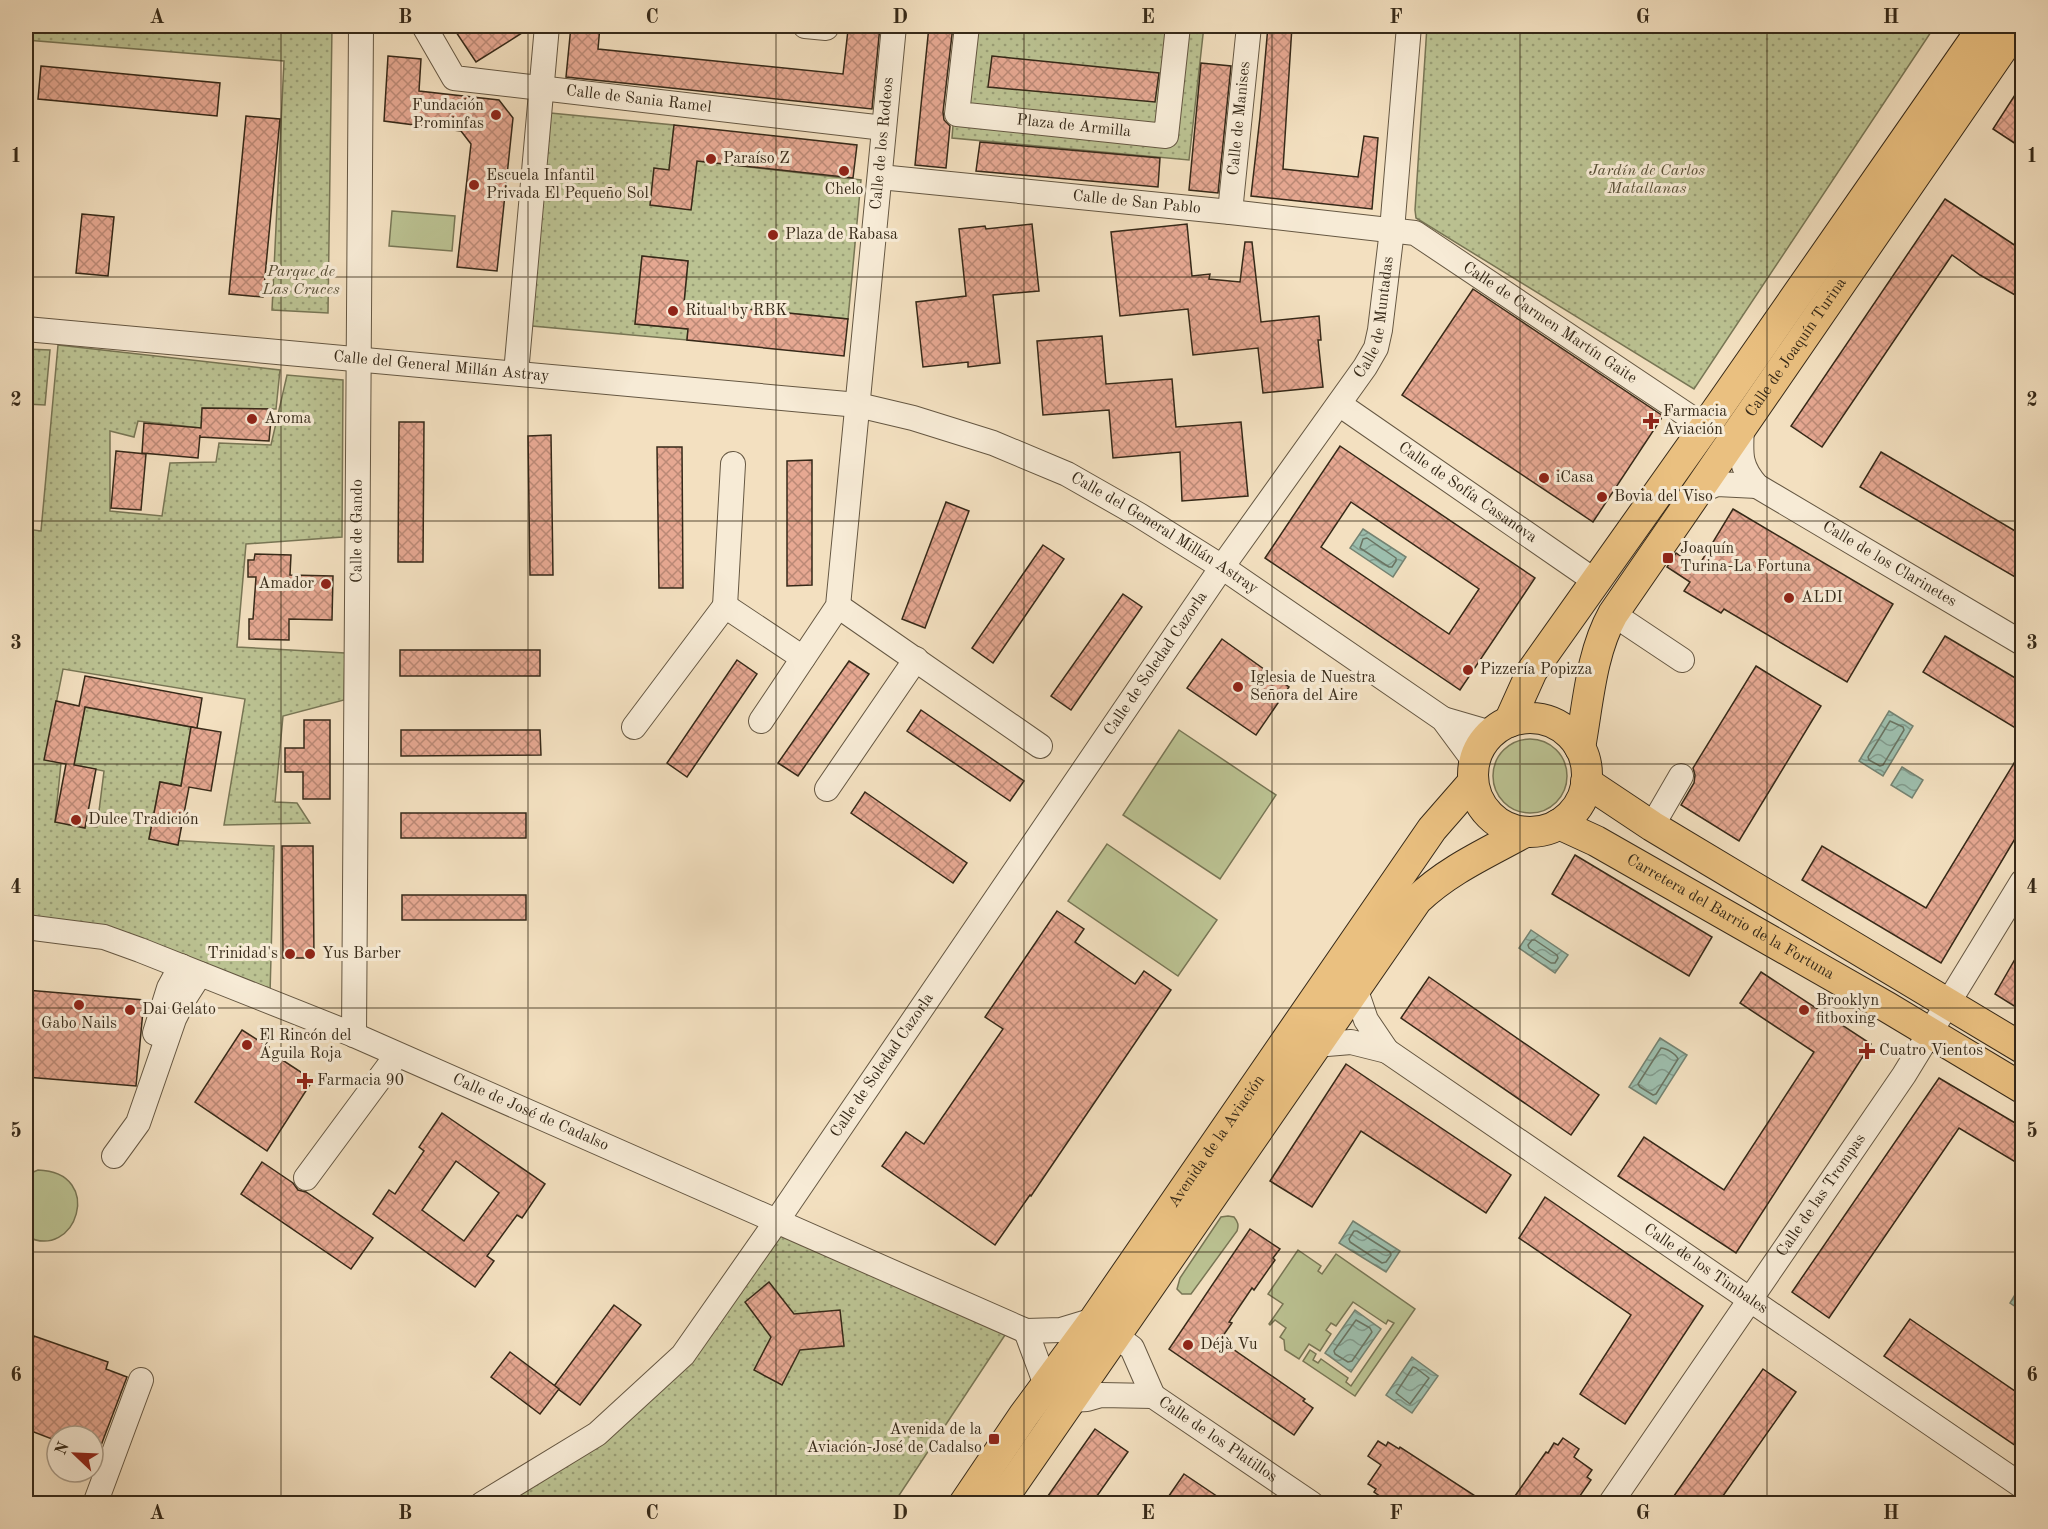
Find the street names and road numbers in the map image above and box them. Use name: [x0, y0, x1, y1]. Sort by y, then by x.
street label: Calle de Manises: [1226, 60, 1253, 176]
street label: Calle de los Rodeos: [868, 76, 897, 211]
street label: Calle de Sania Ramel: [565, 83, 712, 116]
street label: Plaza de Armilla: [1016, 112, 1132, 140]
street label: Calle de San Pablo: [1072, 188, 1202, 217]
street label: Calle de Muntadas: [1351, 256, 1397, 382]
street label: Calle de Carmen Martín Gaite: [1460, 259, 1640, 387]
street label: Calle de Joaquín Turina: [1743, 275, 1850, 420]
street label: Calle del General Millán Astray: [333, 349, 550, 385]
street label: Calle de Sofía Casanova: [1395, 439, 1540, 546]
street label: Calle del General Millán Astray: [1068, 470, 1261, 597]
street label: Calle de Gando: [349, 479, 366, 583]
street label: Calle de los Clarinetes: [1819, 519, 1959, 610]
street label: Calle de Soledad Cazorla: [1101, 589, 1211, 739]
street label: Carretera del Barrio de la Fortuna: [1623, 852, 1837, 983]
street label: Calle de Soledad Cazorla: [828, 990, 937, 1140]
street label: Calle de José de Cadalso: [450, 1071, 611, 1154]
street label: Avenida de la Aviación: [1166, 1072, 1268, 1211]
street label: Calle de las Trompas: [1774, 1131, 1869, 1260]
street label: Calle de los Timbales: [1641, 1221, 1770, 1317]
street label: Calle de los Platillos: [1155, 1394, 1280, 1486]

